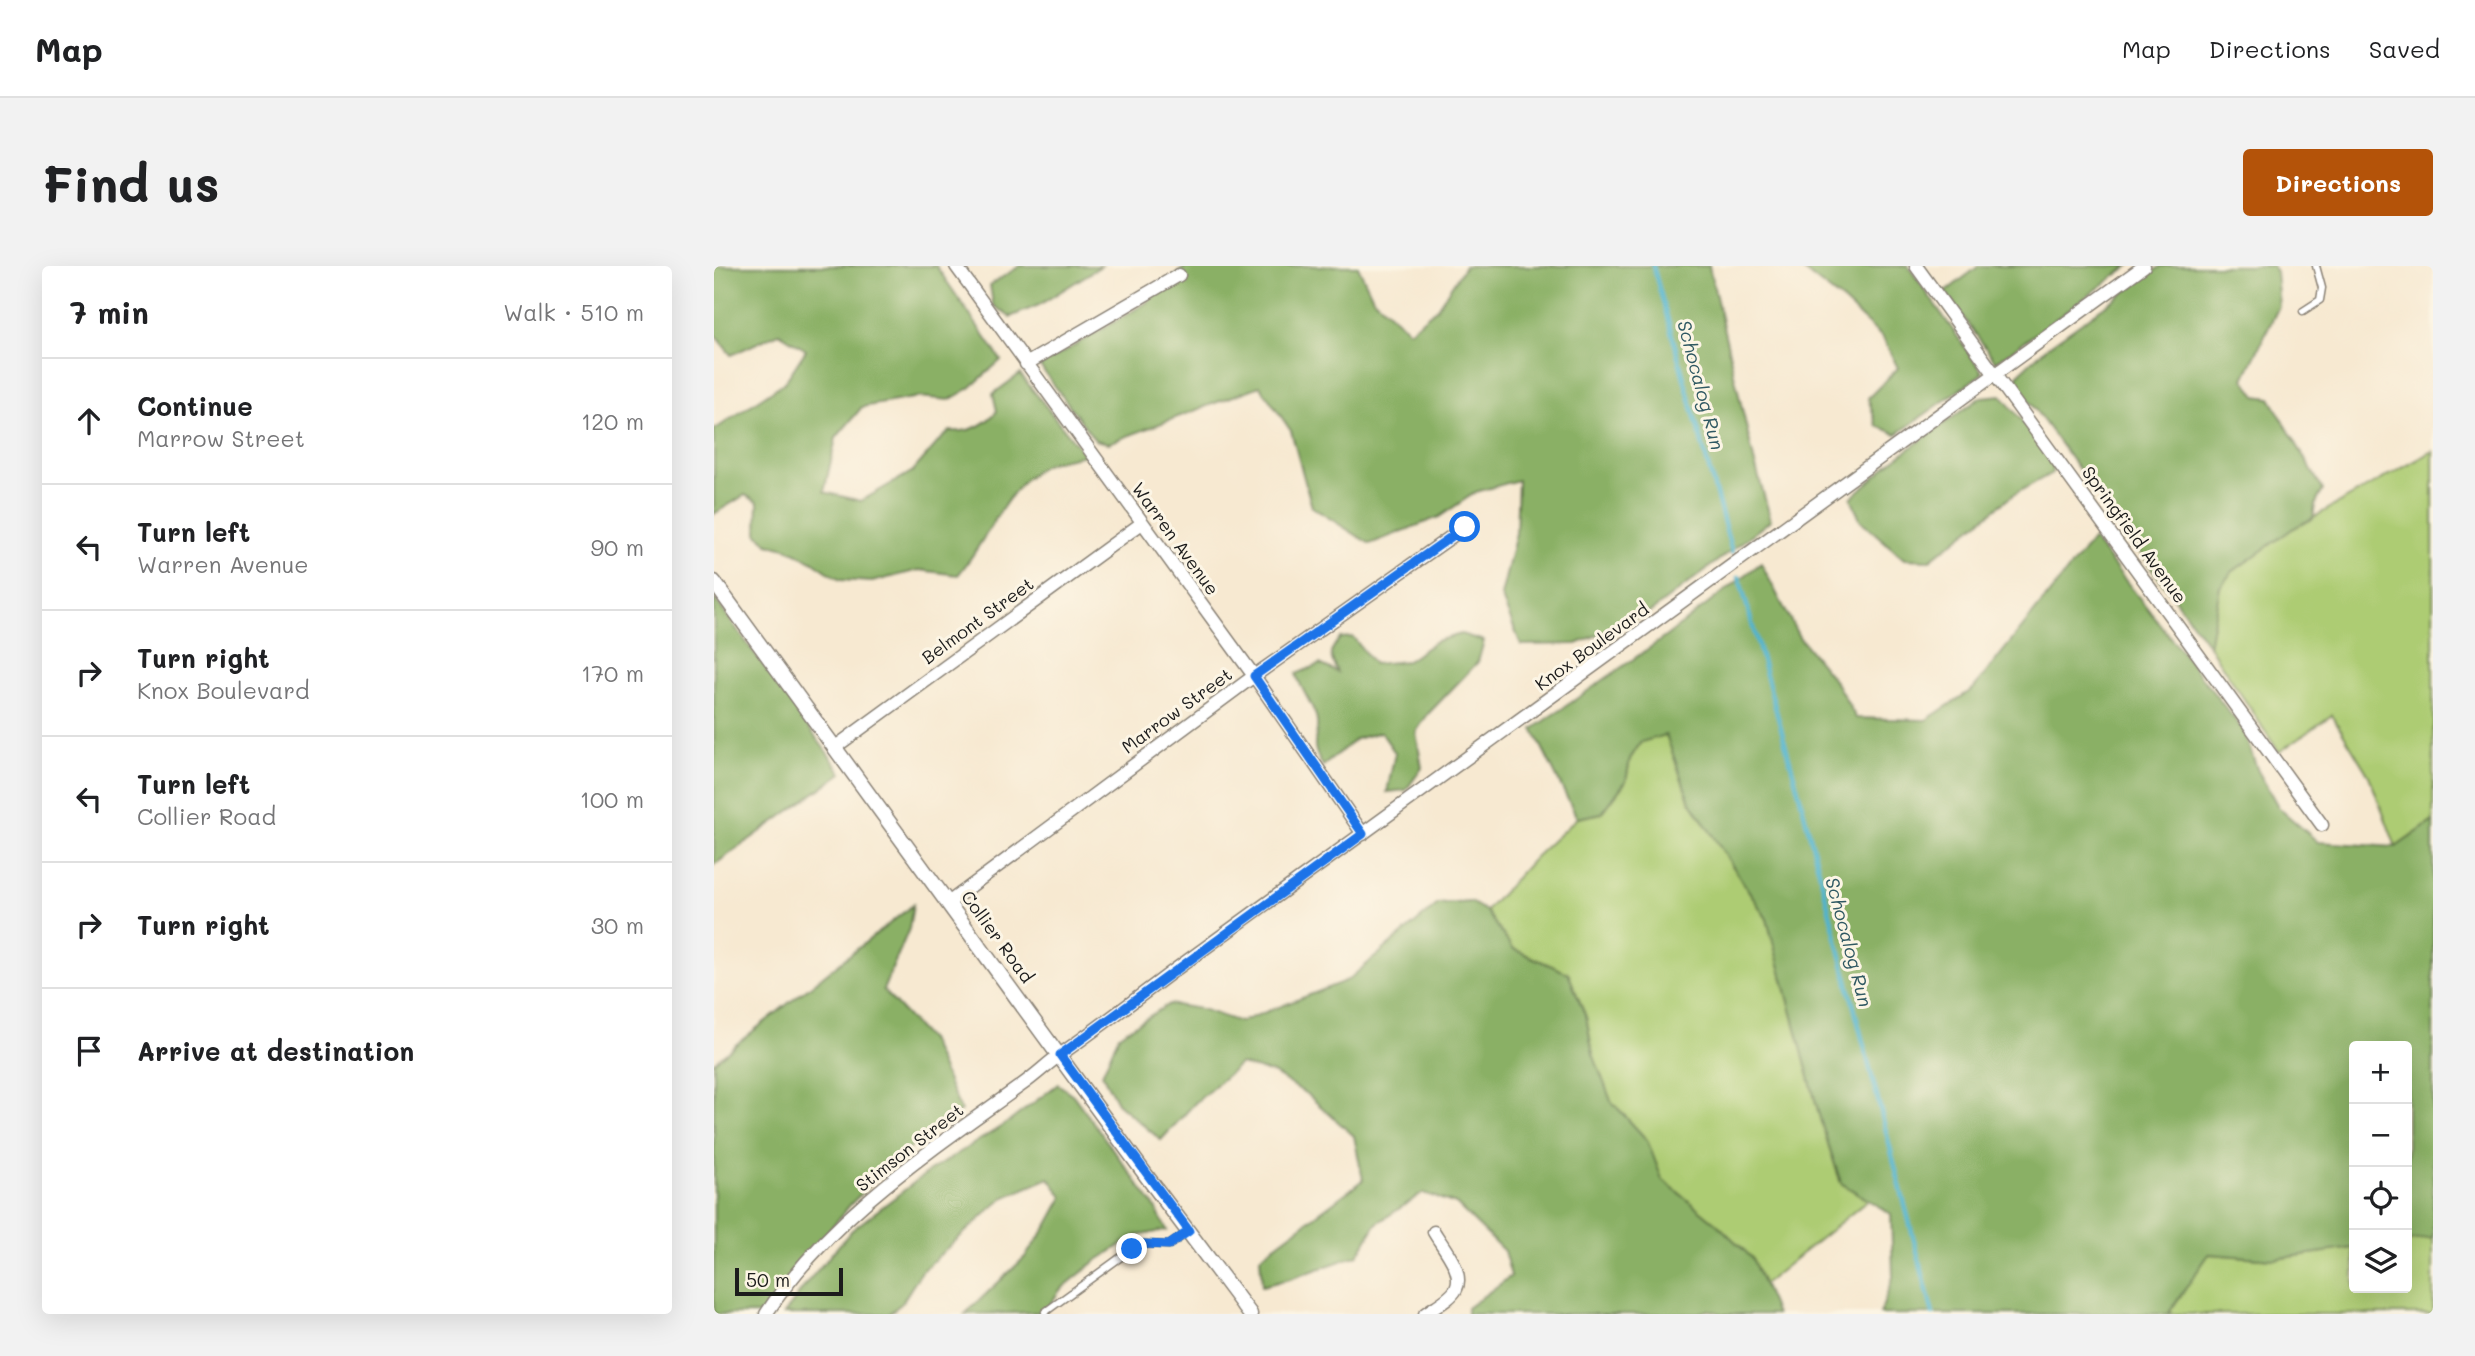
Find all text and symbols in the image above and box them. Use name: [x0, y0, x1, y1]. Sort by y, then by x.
text: Map: [35, 27, 103, 70]
text: Map: [2122, 33, 2171, 64]
text: Directions: [2209, 33, 2331, 64]
text: Saved: [2369, 33, 2440, 64]
button: Directions: [2243, 149, 2433, 216]
text: Find us: [42, 151, 220, 214]
text: 7 min: [70, 292, 149, 332]
text: Walk · 510 m: [503, 297, 644, 327]
water label: Schocalog Run: [1672, 317, 1731, 452]
text: Continue: [137, 389, 253, 423]
icon: ahead: [70, 402, 108, 440]
text: 120 m: [581, 406, 644, 436]
text: Marrow Street: [137, 423, 305, 453]
street label: Springfield Avenue: [2077, 461, 2193, 608]
street label: Warren Avenue: [1127, 477, 1225, 600]
route start: [1449, 511, 1480, 542]
text: Turn left: [137, 515, 250, 549]
icon: left: [70, 528, 108, 566]
text: 90 m: [591, 532, 644, 562]
text: Warren Avenue: [137, 549, 309, 579]
street label: Belmont Street: [917, 571, 1038, 669]
street label: Knox Boulevard: [1530, 597, 1653, 696]
text: Turn right: [137, 641, 270, 675]
icon: right: [70, 654, 108, 692]
text: 170 m: [581, 658, 644, 688]
street label: Marrow Street: [1116, 662, 1237, 758]
text: Knox Boulevard: [137, 675, 310, 705]
text: Turn left: [137, 767, 250, 801]
icon: left: [70, 780, 108, 818]
text: 100 m: [580, 784, 644, 814]
text: Collier Road: [137, 801, 276, 831]
water label: Schocalog Run: [1820, 874, 1879, 1009]
street label: Collier Road: [956, 885, 1040, 988]
icon: right: [70, 906, 108, 944]
text: Turn right: [137, 908, 270, 942]
text: 30 m: [591, 910, 644, 940]
icon: arrive: [70, 1032, 108, 1070]
text: Arrive at destination: [137, 1034, 414, 1068]
map controls: [2349, 1041, 2412, 1293]
button: +: [2349, 1041, 2412, 1104]
street label: Stimson Street: [851, 1098, 968, 1197]
button: −: [2349, 1104, 2412, 1167]
button: locate: [2349, 1167, 2412, 1230]
button: layers: [2349, 1230, 2412, 1293]
route end: [1116, 1233, 1147, 1264]
scale bar: [735, 1265, 844, 1297]
text: 50 m: [746, 1267, 790, 1292]

